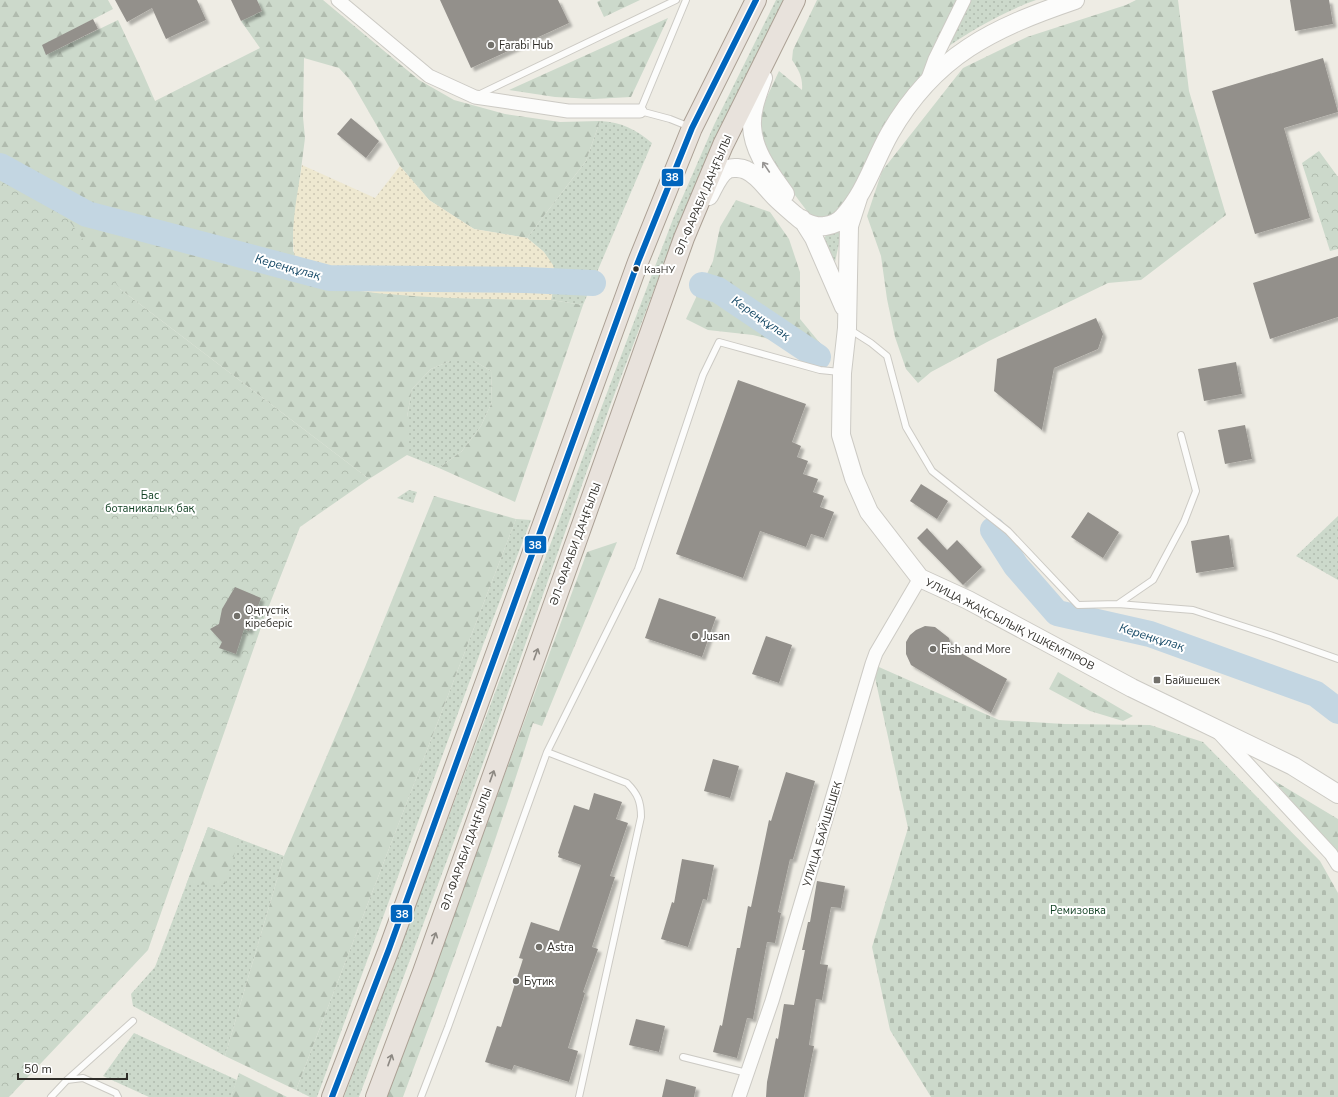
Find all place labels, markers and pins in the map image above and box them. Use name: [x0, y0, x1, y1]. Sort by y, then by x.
place label: Farabi Hub: [499, 38, 553, 53]
marker: Farabi Hub: [486, 40, 496, 50]
place label: КазНУ: [644, 263, 675, 277]
marker: КазНУ: [631, 264, 641, 274]
place label: Оңтүстік кіреберіс: [245, 603, 293, 631]
marker: Оңтүстік кіреберіс: [232, 611, 242, 621]
place label: Jusan: [702, 629, 730, 644]
marker: Jusan: [690, 631, 700, 641]
place label: Fish and More: [941, 642, 1011, 657]
marker: Fish and More: [928, 644, 938, 654]
place label: Байшешек: [1165, 673, 1220, 688]
marker: Байшешек: [1152, 675, 1162, 685]
place label: Astra: [547, 940, 574, 955]
marker: Astra: [534, 942, 544, 952]
place label: Бутик: [524, 974, 554, 989]
marker: Бутик: [511, 976, 521, 986]

